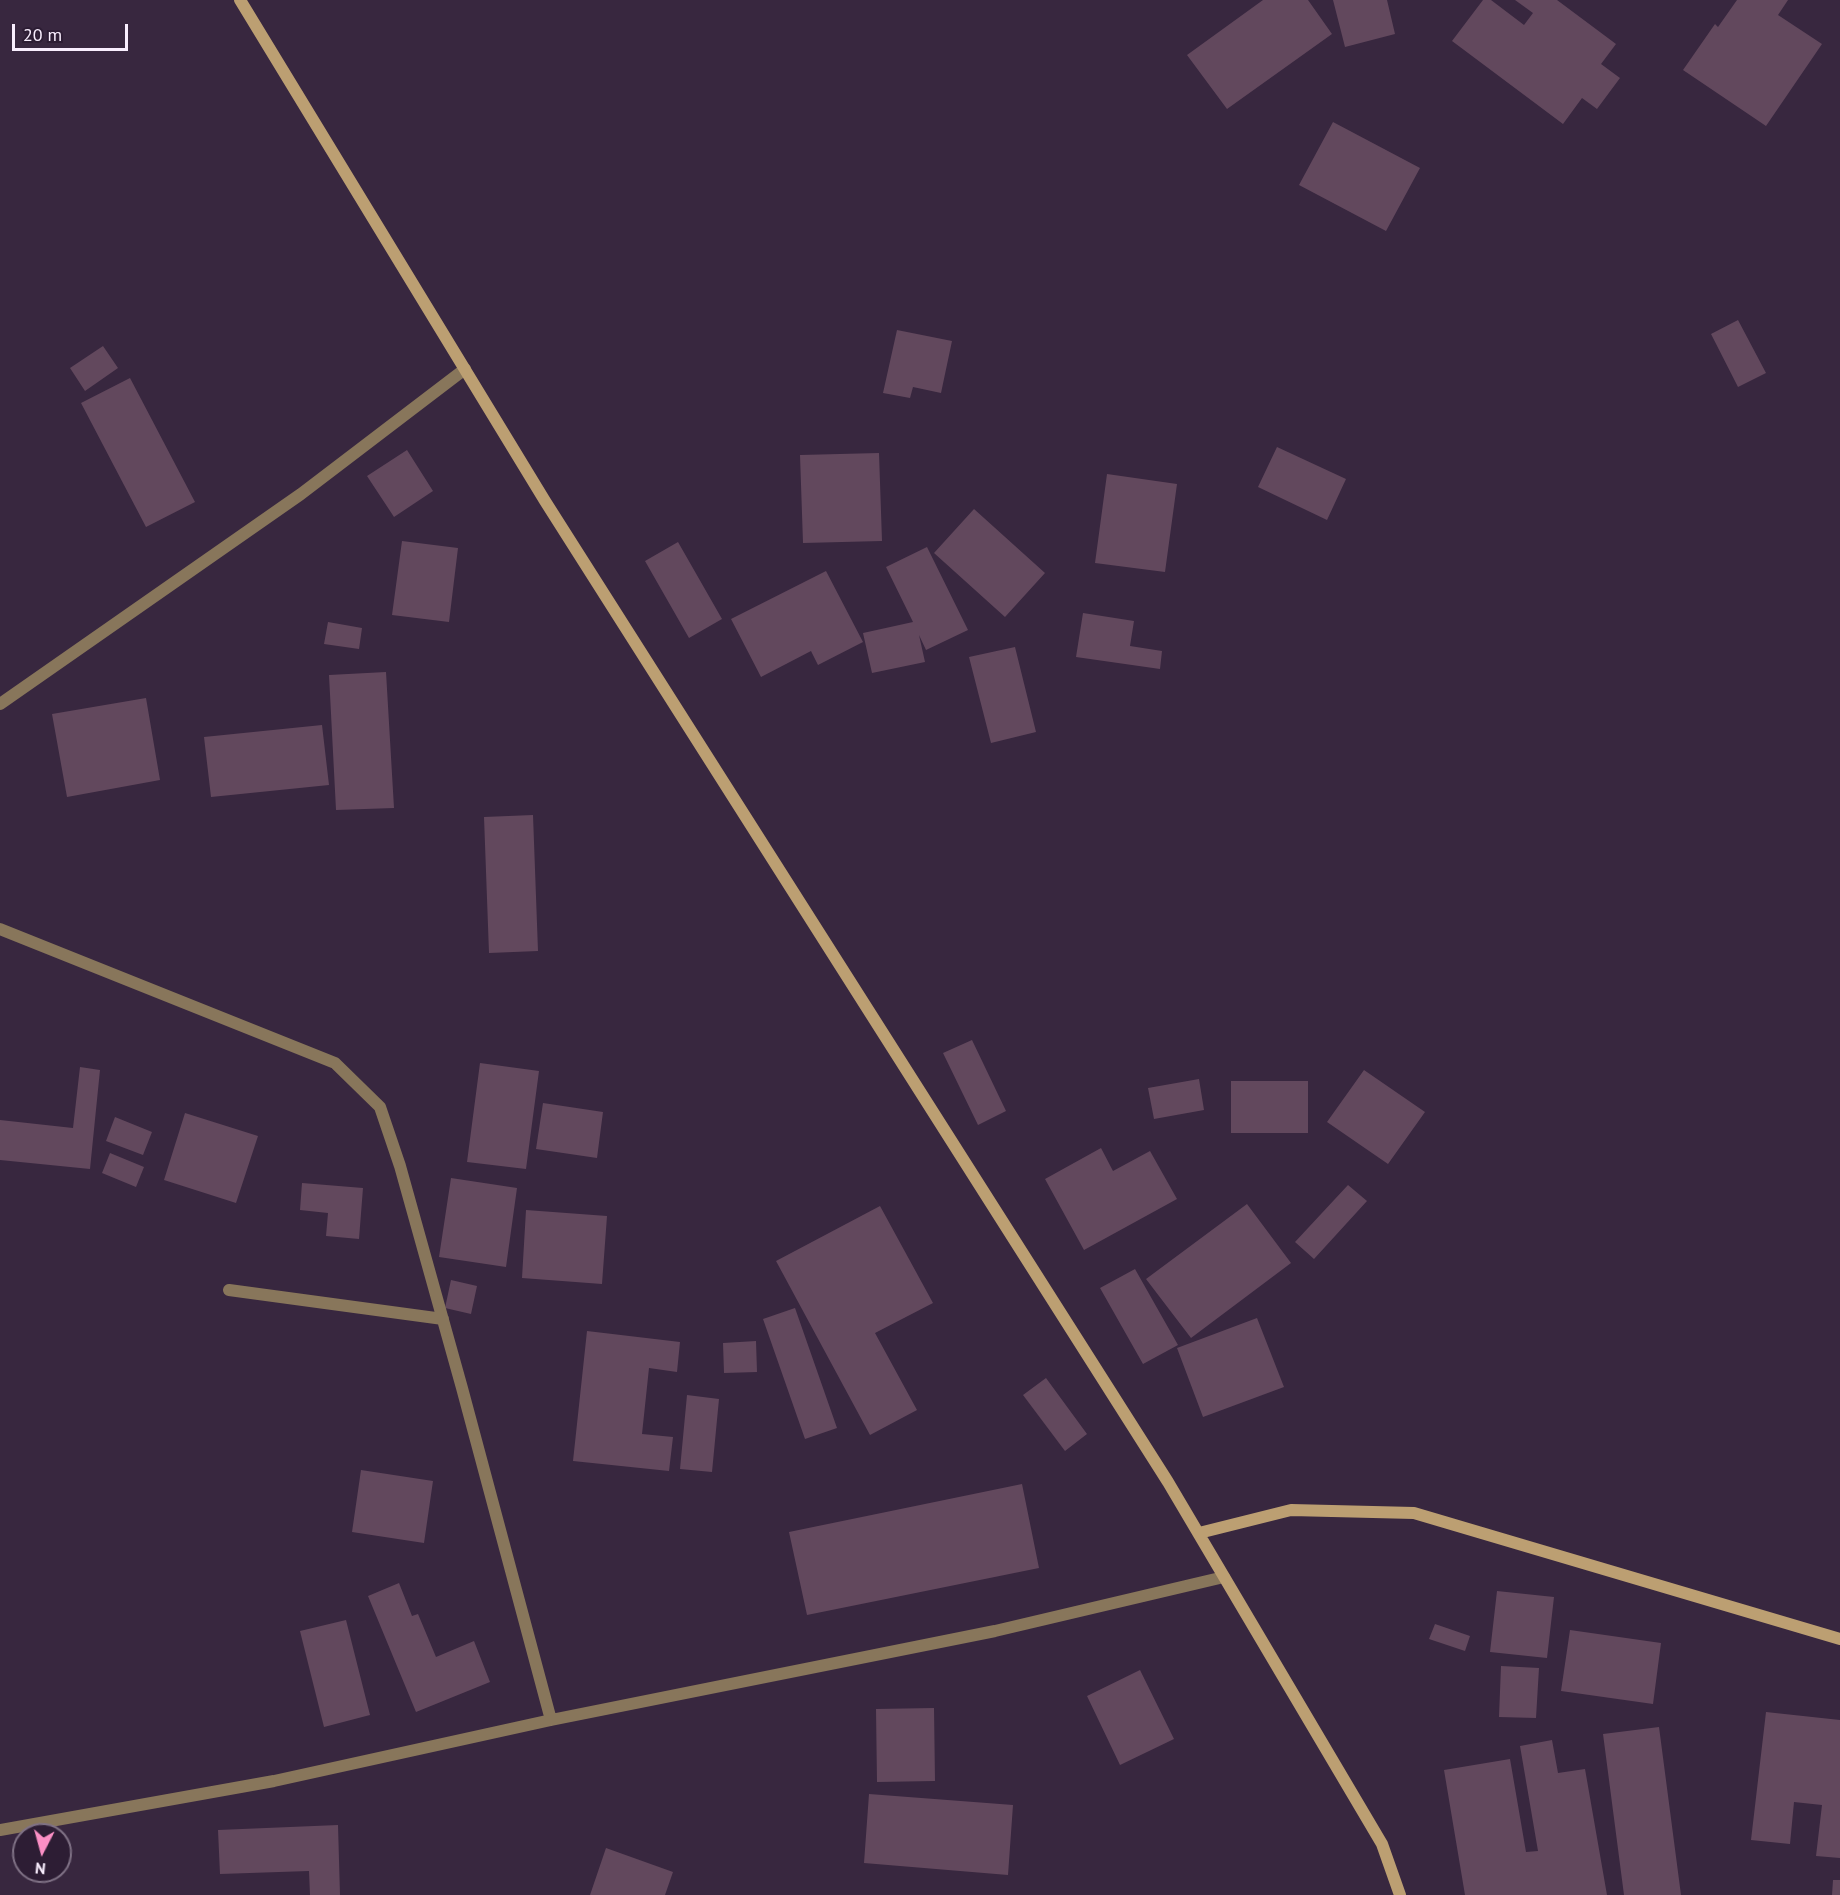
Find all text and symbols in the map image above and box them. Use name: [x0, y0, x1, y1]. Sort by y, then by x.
scale bar: [15, 12, 130, 50]
text: 20 m: [23, 23, 62, 46]
north arrow: [12, 1823, 72, 1883]
text: N: [34, 1858, 47, 1879]

